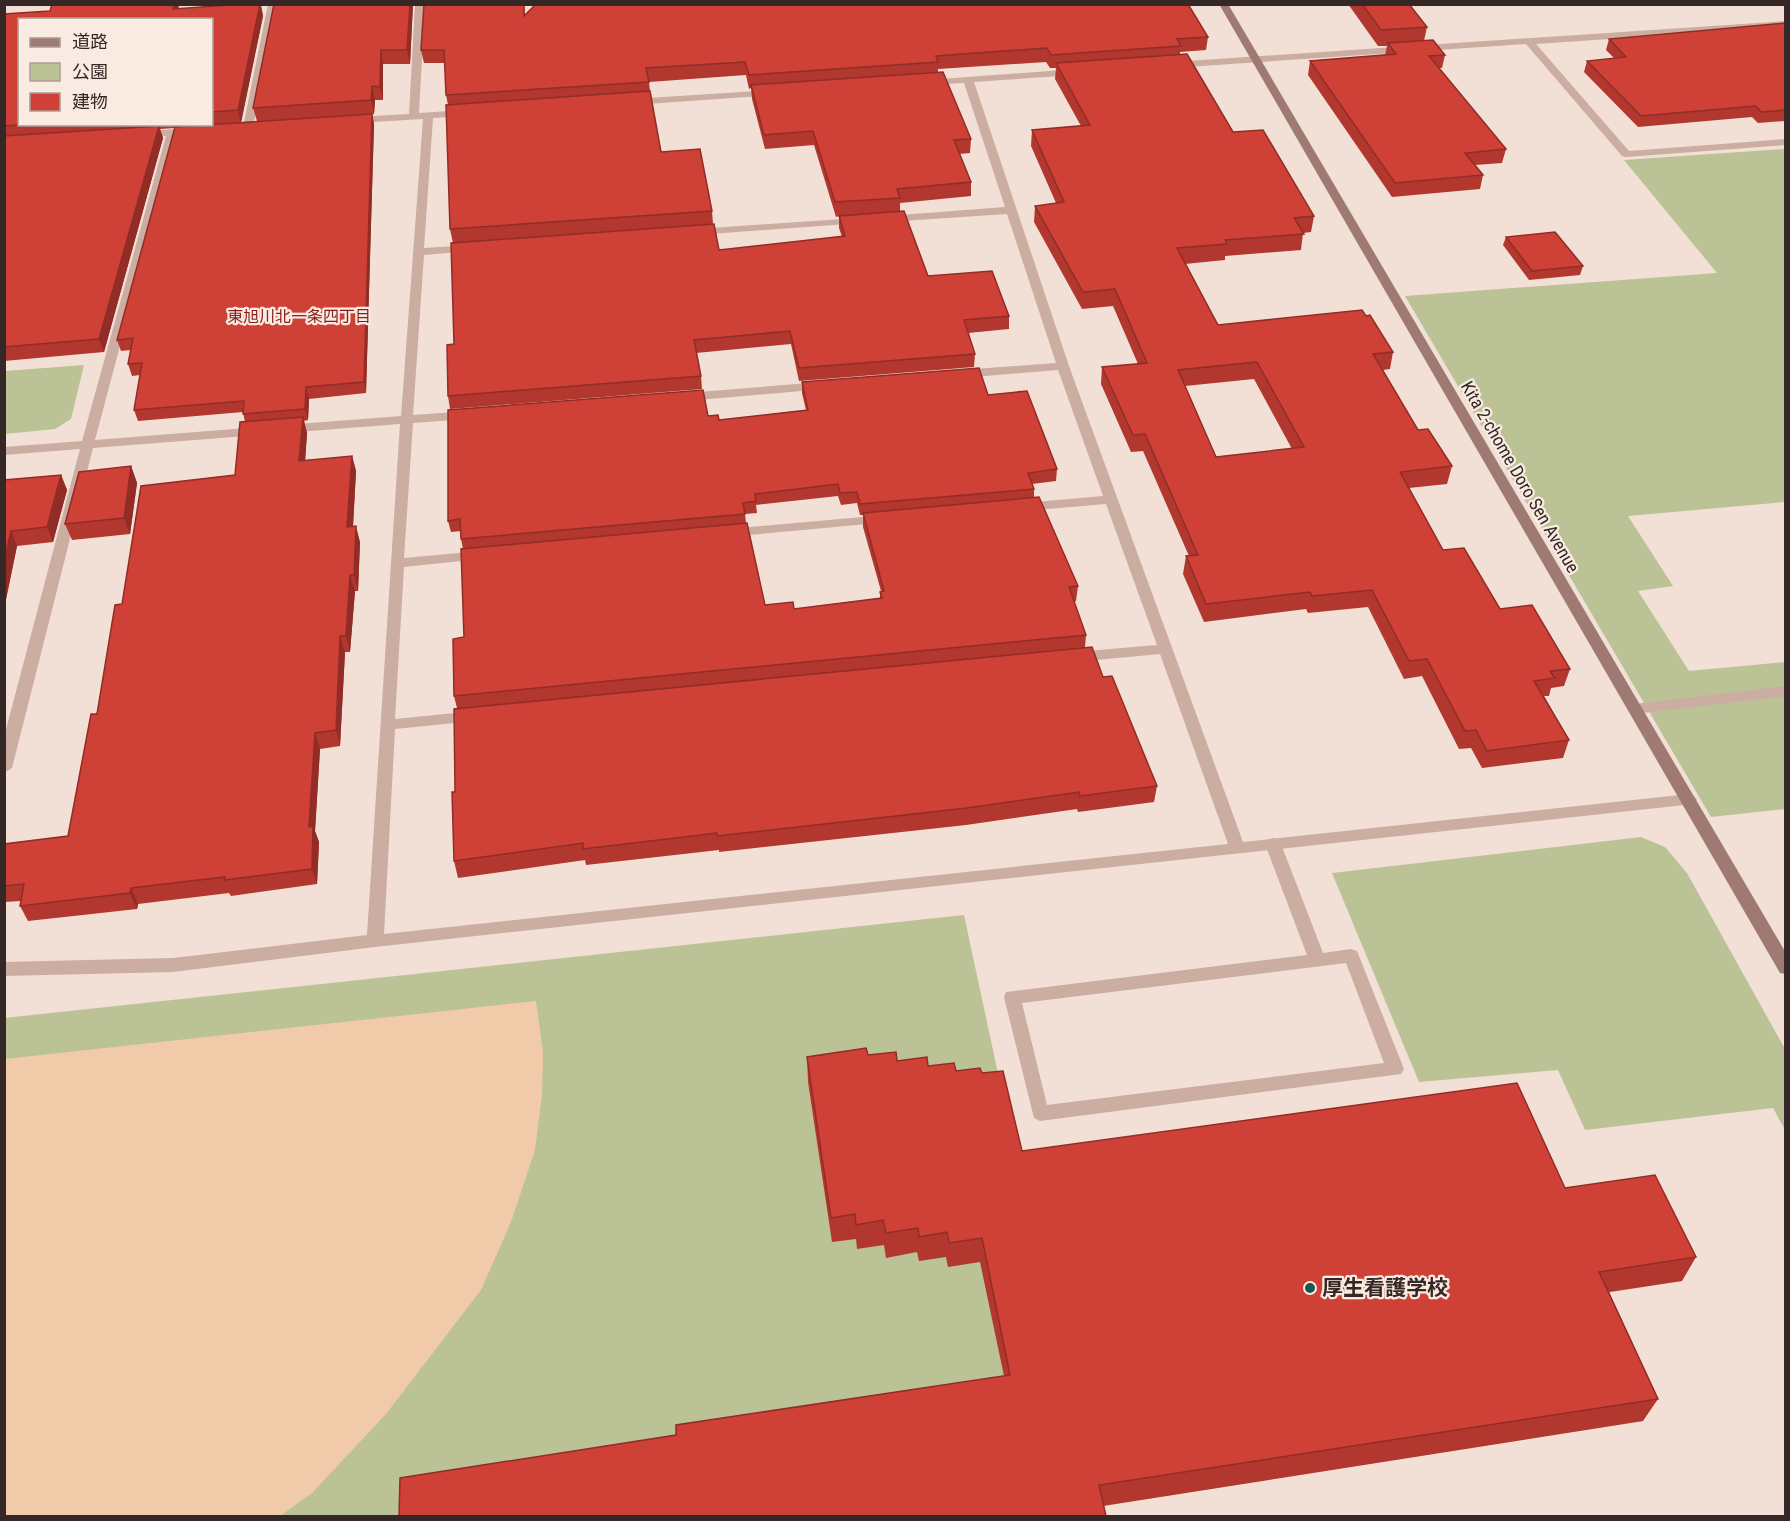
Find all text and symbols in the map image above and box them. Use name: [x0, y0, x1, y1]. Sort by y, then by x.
legend: [18, 18, 213, 126]
text: 道路: [72, 31, 108, 52]
text: 公園: [72, 61, 108, 82]
text: 建物: [72, 91, 108, 112]
district label: 東旭川北一条四丁目: [227, 307, 371, 326]
street label: Kita 2-chome Doro Sen Avenue: [1457, 377, 1584, 576]
place label: 厚生看護学校: [1322, 1276, 1448, 1300]
marker: 厚生看護学校: [1303, 1281, 1317, 1295]

